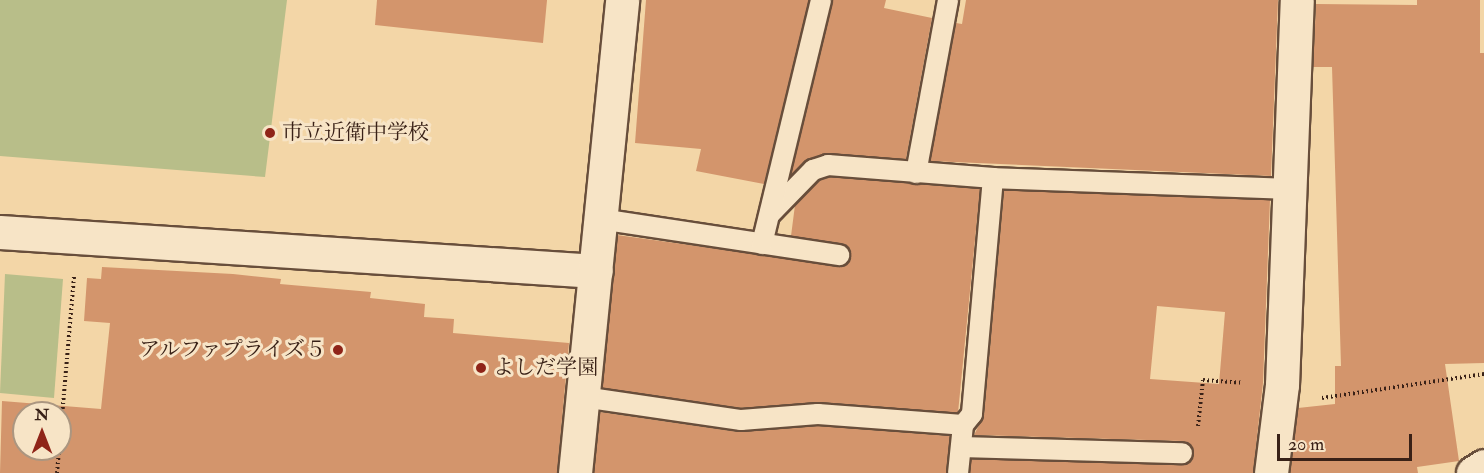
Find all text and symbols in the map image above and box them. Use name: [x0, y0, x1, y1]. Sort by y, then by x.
place label: 市立近衛中学校: [282, 120, 429, 146]
marker: 市立近衛中学校: [263, 126, 277, 140]
place label: アルファプライズ５: [137, 337, 326, 363]
marker: アルファプライズ５: [331, 343, 345, 357]
place label: よしだ学園: [493, 355, 598, 381]
marker: よしだ学園: [474, 361, 488, 375]
north arrow: [12, 401, 72, 461]
text: N: [35, 405, 49, 425]
scale bar: [1280, 422, 1415, 460]
text: 20 m: [1288, 433, 1324, 456]

